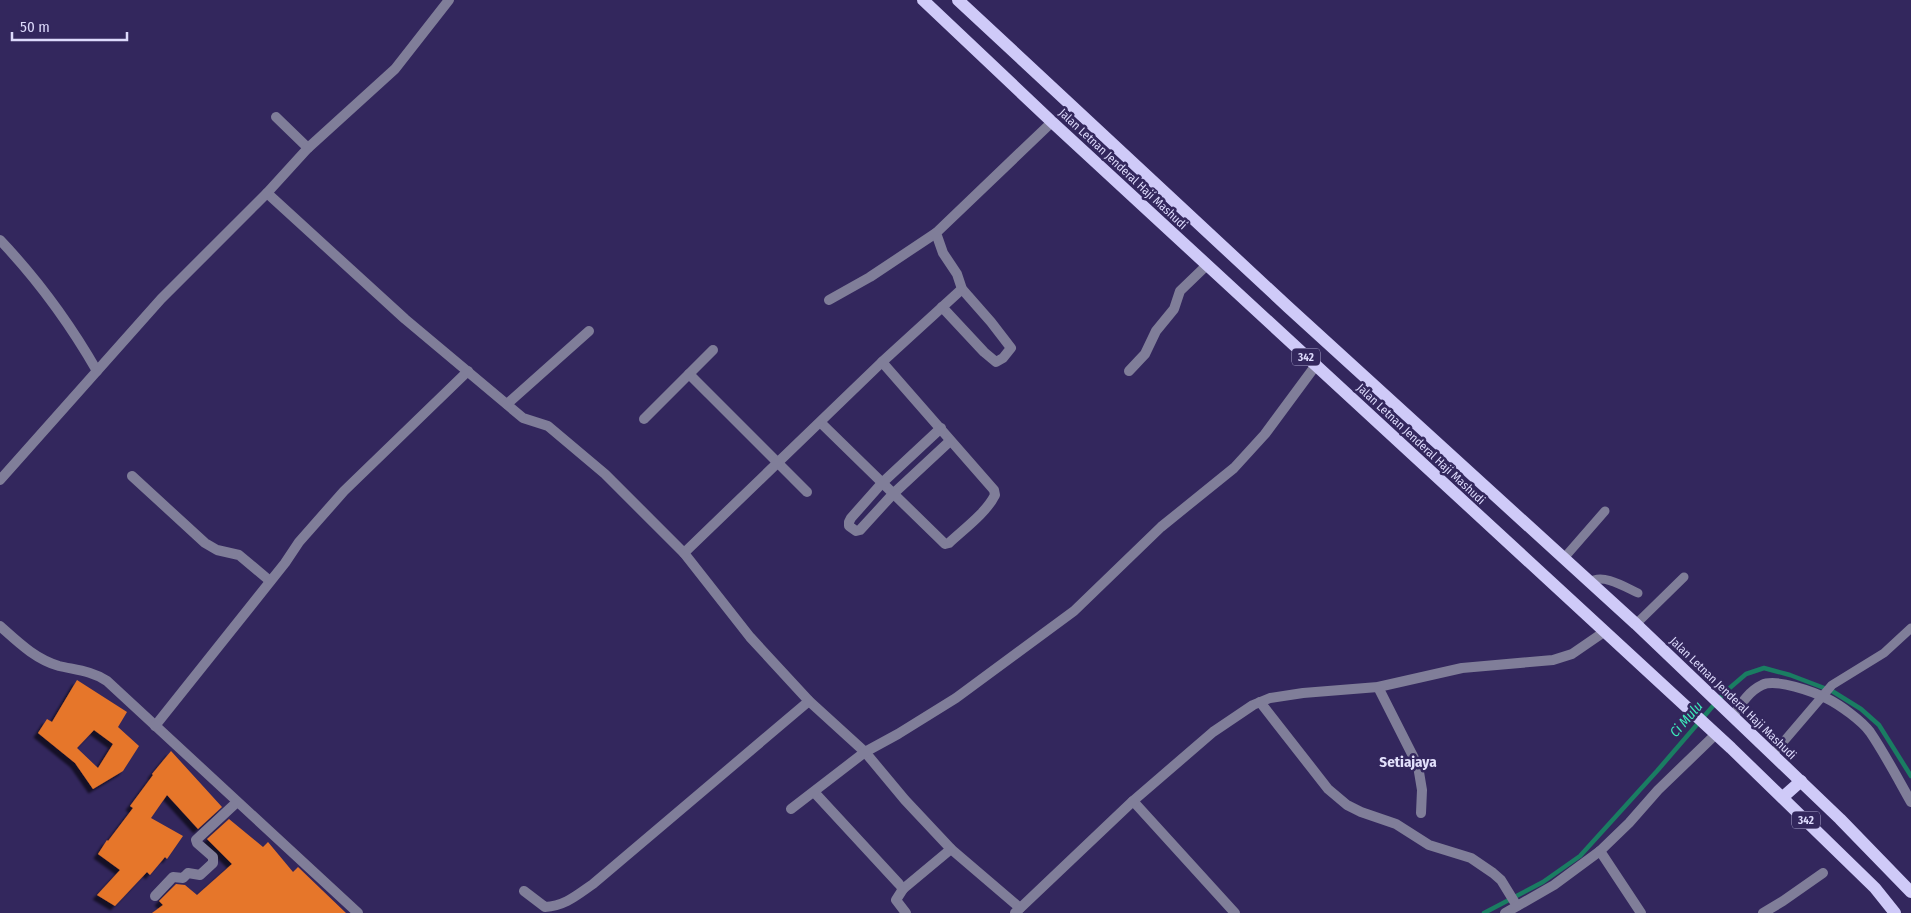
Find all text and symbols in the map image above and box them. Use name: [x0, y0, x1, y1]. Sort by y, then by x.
scale bar: [12, 10, 128, 42]
text: 50 m: [20, 18, 50, 36]
street label: Jalan Letnan Jenderal Haji Mashudi: [1056, 106, 1190, 232]
road number: 342: [1292, 348, 1320, 366]
street label: Jalan Letnan Jenderal Haji Mashudi: [1354, 381, 1488, 507]
street label: Jalan Letnan Jenderal Haji Mashudi: [1667, 634, 1799, 762]
water label: Ci Mulu: [1666, 698, 1707, 741]
district label: Setiajaya: [1379, 753, 1437, 771]
road number: 342: [1792, 812, 1820, 828]

